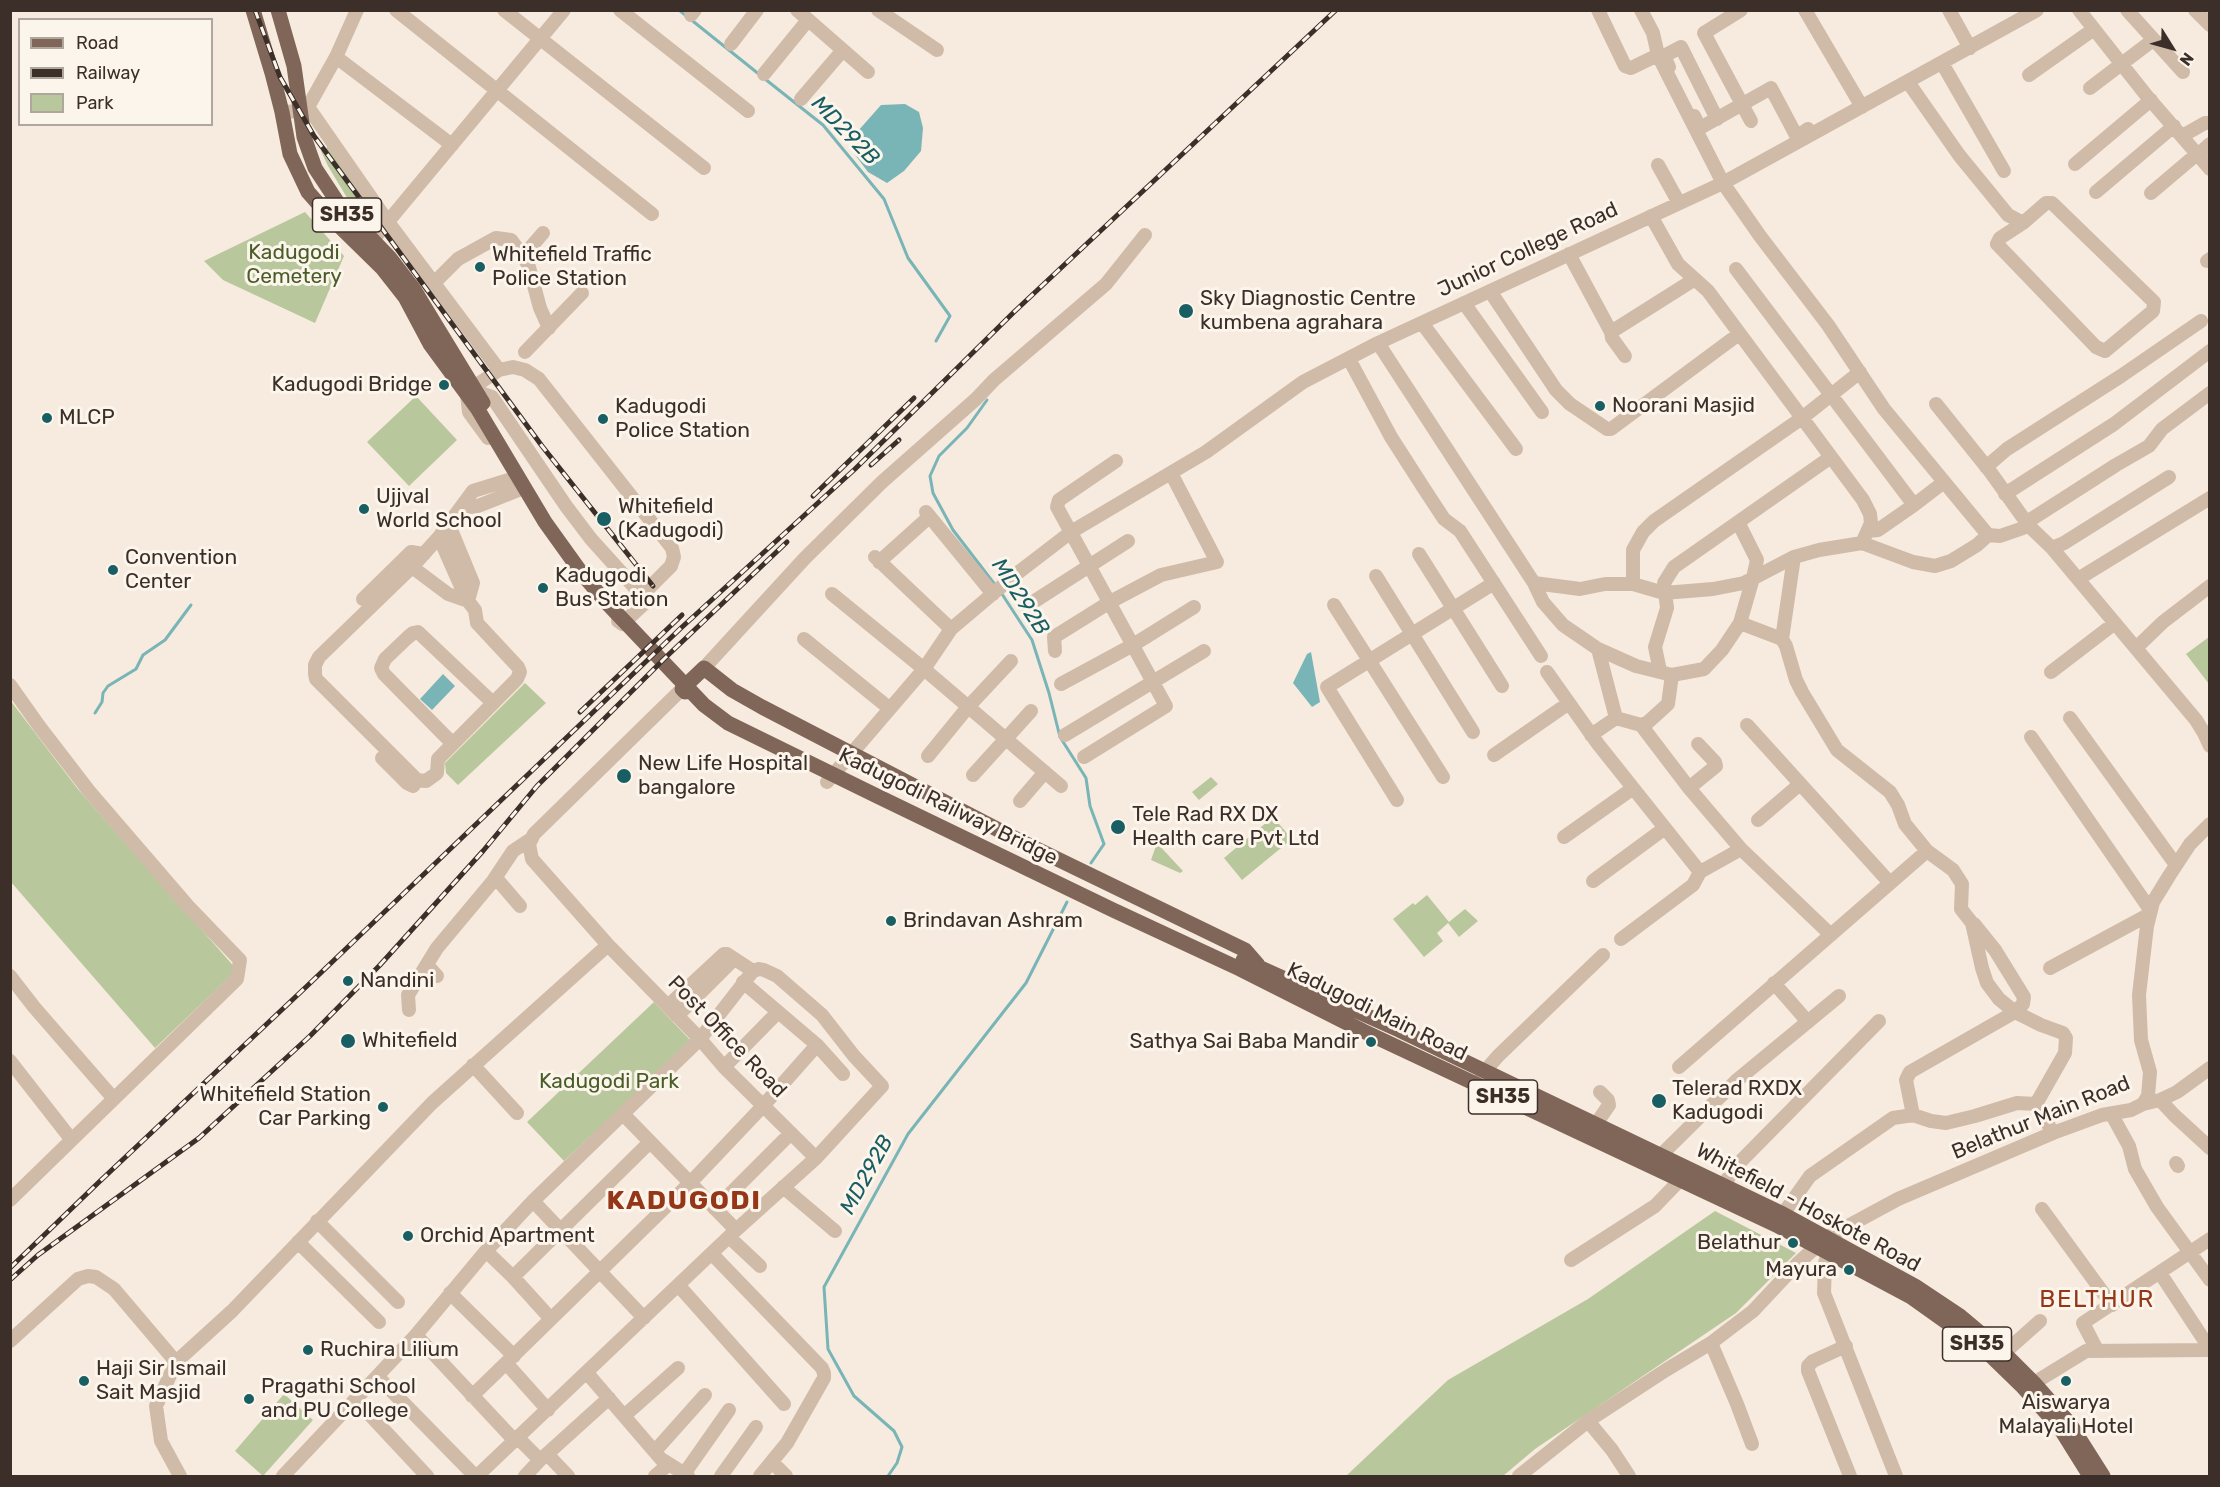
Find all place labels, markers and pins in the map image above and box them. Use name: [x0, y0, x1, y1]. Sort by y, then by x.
place label: Whitefield Traffic Police Station: [492, 242, 652, 292]
marker: Whitefield Traffic Police Station: [473, 260, 487, 274]
place label: Sky Diagnostic Centre kumbena agrahara: [1200, 286, 1416, 336]
marker: Sky Diagnostic Centre kumbena agrahara: [1177, 302, 1195, 320]
place label: Kadugodi Bridge: [272, 372, 432, 398]
marker: Kadugodi Bridge: [437, 378, 451, 392]
place label: Noorani Masjid: [1612, 393, 1755, 419]
place label: Kadugodi Police Station: [615, 394, 750, 444]
marker: Noorani Masjid: [1593, 399, 1607, 413]
place label: MLCP: [59, 405, 115, 431]
marker: MLCP: [40, 411, 54, 425]
marker: Kadugodi Police Station: [596, 412, 610, 426]
place label: Ujjval World School: [376, 484, 502, 534]
place label: Whitefield (Kadugodi): [618, 494, 724, 544]
marker: Ujjval World School: [357, 502, 371, 516]
marker: Whitefield (Kadugodi): [595, 510, 613, 528]
place label: Convention Center: [125, 545, 237, 595]
marker: Convention Center: [106, 563, 120, 577]
place label: Kadugodi Bus Station: [555, 563, 668, 613]
marker: Kadugodi Bus Station: [536, 581, 550, 595]
place label: New Life Hospital bangalore: [638, 751, 808, 801]
marker: New Life Hospital bangalore: [615, 767, 633, 785]
place label: Tele Rad RX DX Health care Pvt Ltd: [1132, 802, 1319, 852]
marker: Tele Rad RX DX Health care Pvt Ltd: [1109, 818, 1127, 836]
place label: Brindavan Ashram: [903, 908, 1083, 934]
marker: Brindavan Ashram: [884, 914, 898, 928]
place label: Nandini: [360, 968, 434, 994]
marker: Nandini: [341, 974, 355, 988]
place label: Whitefield: [362, 1028, 457, 1054]
place label: Sathya Sai Baba Mandir: [1130, 1029, 1359, 1055]
marker: Whitefield: [339, 1032, 357, 1050]
marker: Sathya Sai Baba Mandir: [1364, 1035, 1378, 1049]
place label: Telerad RXDX Kadugodi: [1672, 1076, 1802, 1126]
place label: Whitefield Station Car Parking: [200, 1082, 371, 1132]
marker: Telerad RXDX Kadugodi: [1650, 1092, 1668, 1110]
marker: Whitefield Station Car Parking: [376, 1100, 390, 1114]
place label: Orchid Apartment: [420, 1223, 595, 1249]
marker: Orchid Apartment: [401, 1229, 415, 1243]
place label: Belathur: [1697, 1230, 1781, 1256]
marker: Belathur: [1786, 1236, 1800, 1250]
place label: Mayura: [1765, 1257, 1837, 1283]
marker: Mayura: [1842, 1263, 1856, 1277]
place label: Ruchira Lilium: [320, 1337, 459, 1363]
marker: Ruchira Lilium: [301, 1343, 315, 1357]
place label: Haji Sir Ismail Sait Masjid: [96, 1356, 227, 1406]
marker: Haji Sir Ismail Sait Masjid: [77, 1374, 91, 1388]
place label: Pragathi School and PU College: [261, 1374, 416, 1424]
marker: Aiswarya Malayali Hotel: [2059, 1374, 2073, 1388]
place label: Aiswarya Malayali Hotel: [1999, 1390, 2133, 1440]
marker: Pragathi School and PU College: [242, 1392, 256, 1406]

